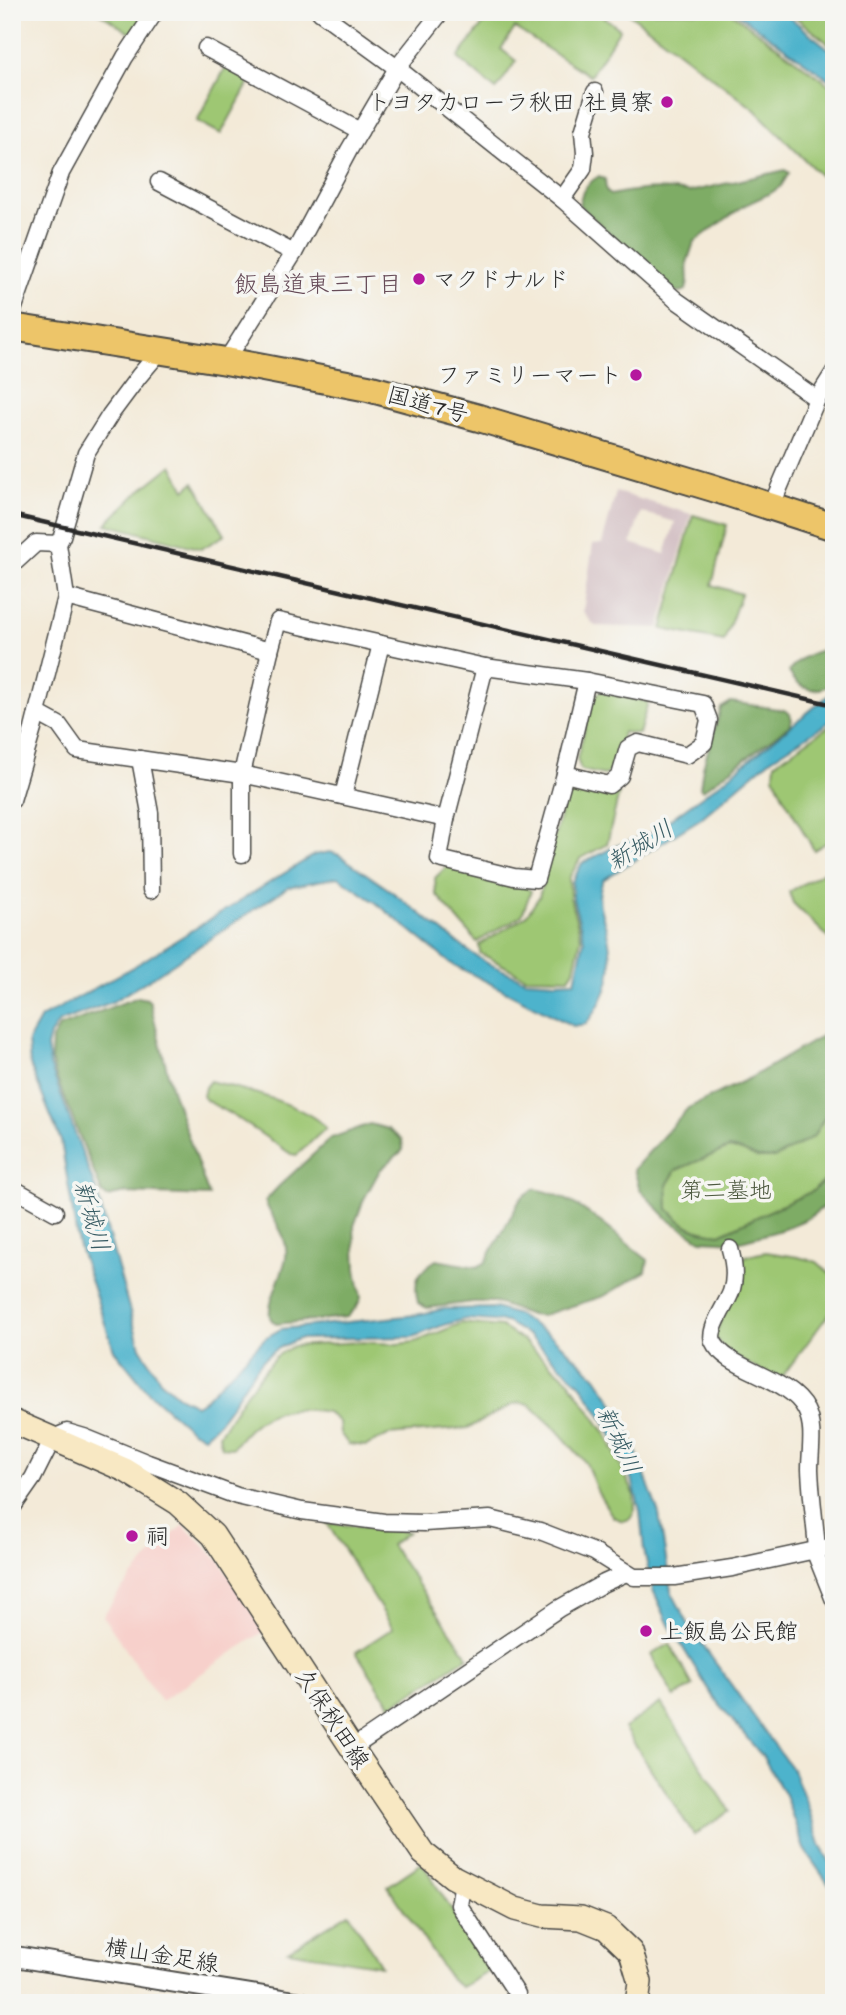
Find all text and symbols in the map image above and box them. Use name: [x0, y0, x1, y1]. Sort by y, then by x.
place label: トヨタカローラ秋田 社員寮: [368, 87, 653, 119]
marker: トヨタカローラ秋田 社員寮: [659, 94, 675, 110]
place label: マクドナルド: [433, 264, 569, 296]
district label: 飯島道東三丁目: [234, 268, 402, 302]
marker: マクドナルド: [411, 271, 427, 287]
place label: ファミリーマート: [438, 360, 622, 392]
marker: ファミリーマート: [628, 367, 644, 383]
street label: 国道7号: [383, 379, 472, 431]
water label: 新城川: [601, 812, 680, 879]
park label: 第二墓地: [680, 1175, 772, 1207]
water label: 新城川: [65, 1177, 117, 1256]
water label: 新城川: [587, 1401, 649, 1480]
place label: 祠: [146, 1521, 169, 1553]
marker: 祠: [124, 1528, 140, 1544]
place label: 上飯島公民館: [660, 1616, 798, 1648]
marker: 上飯島公民館: [638, 1623, 654, 1639]
street label: 久保秋田線: [287, 1662, 377, 1775]
street label: 横山金足線: [103, 1931, 221, 1981]

